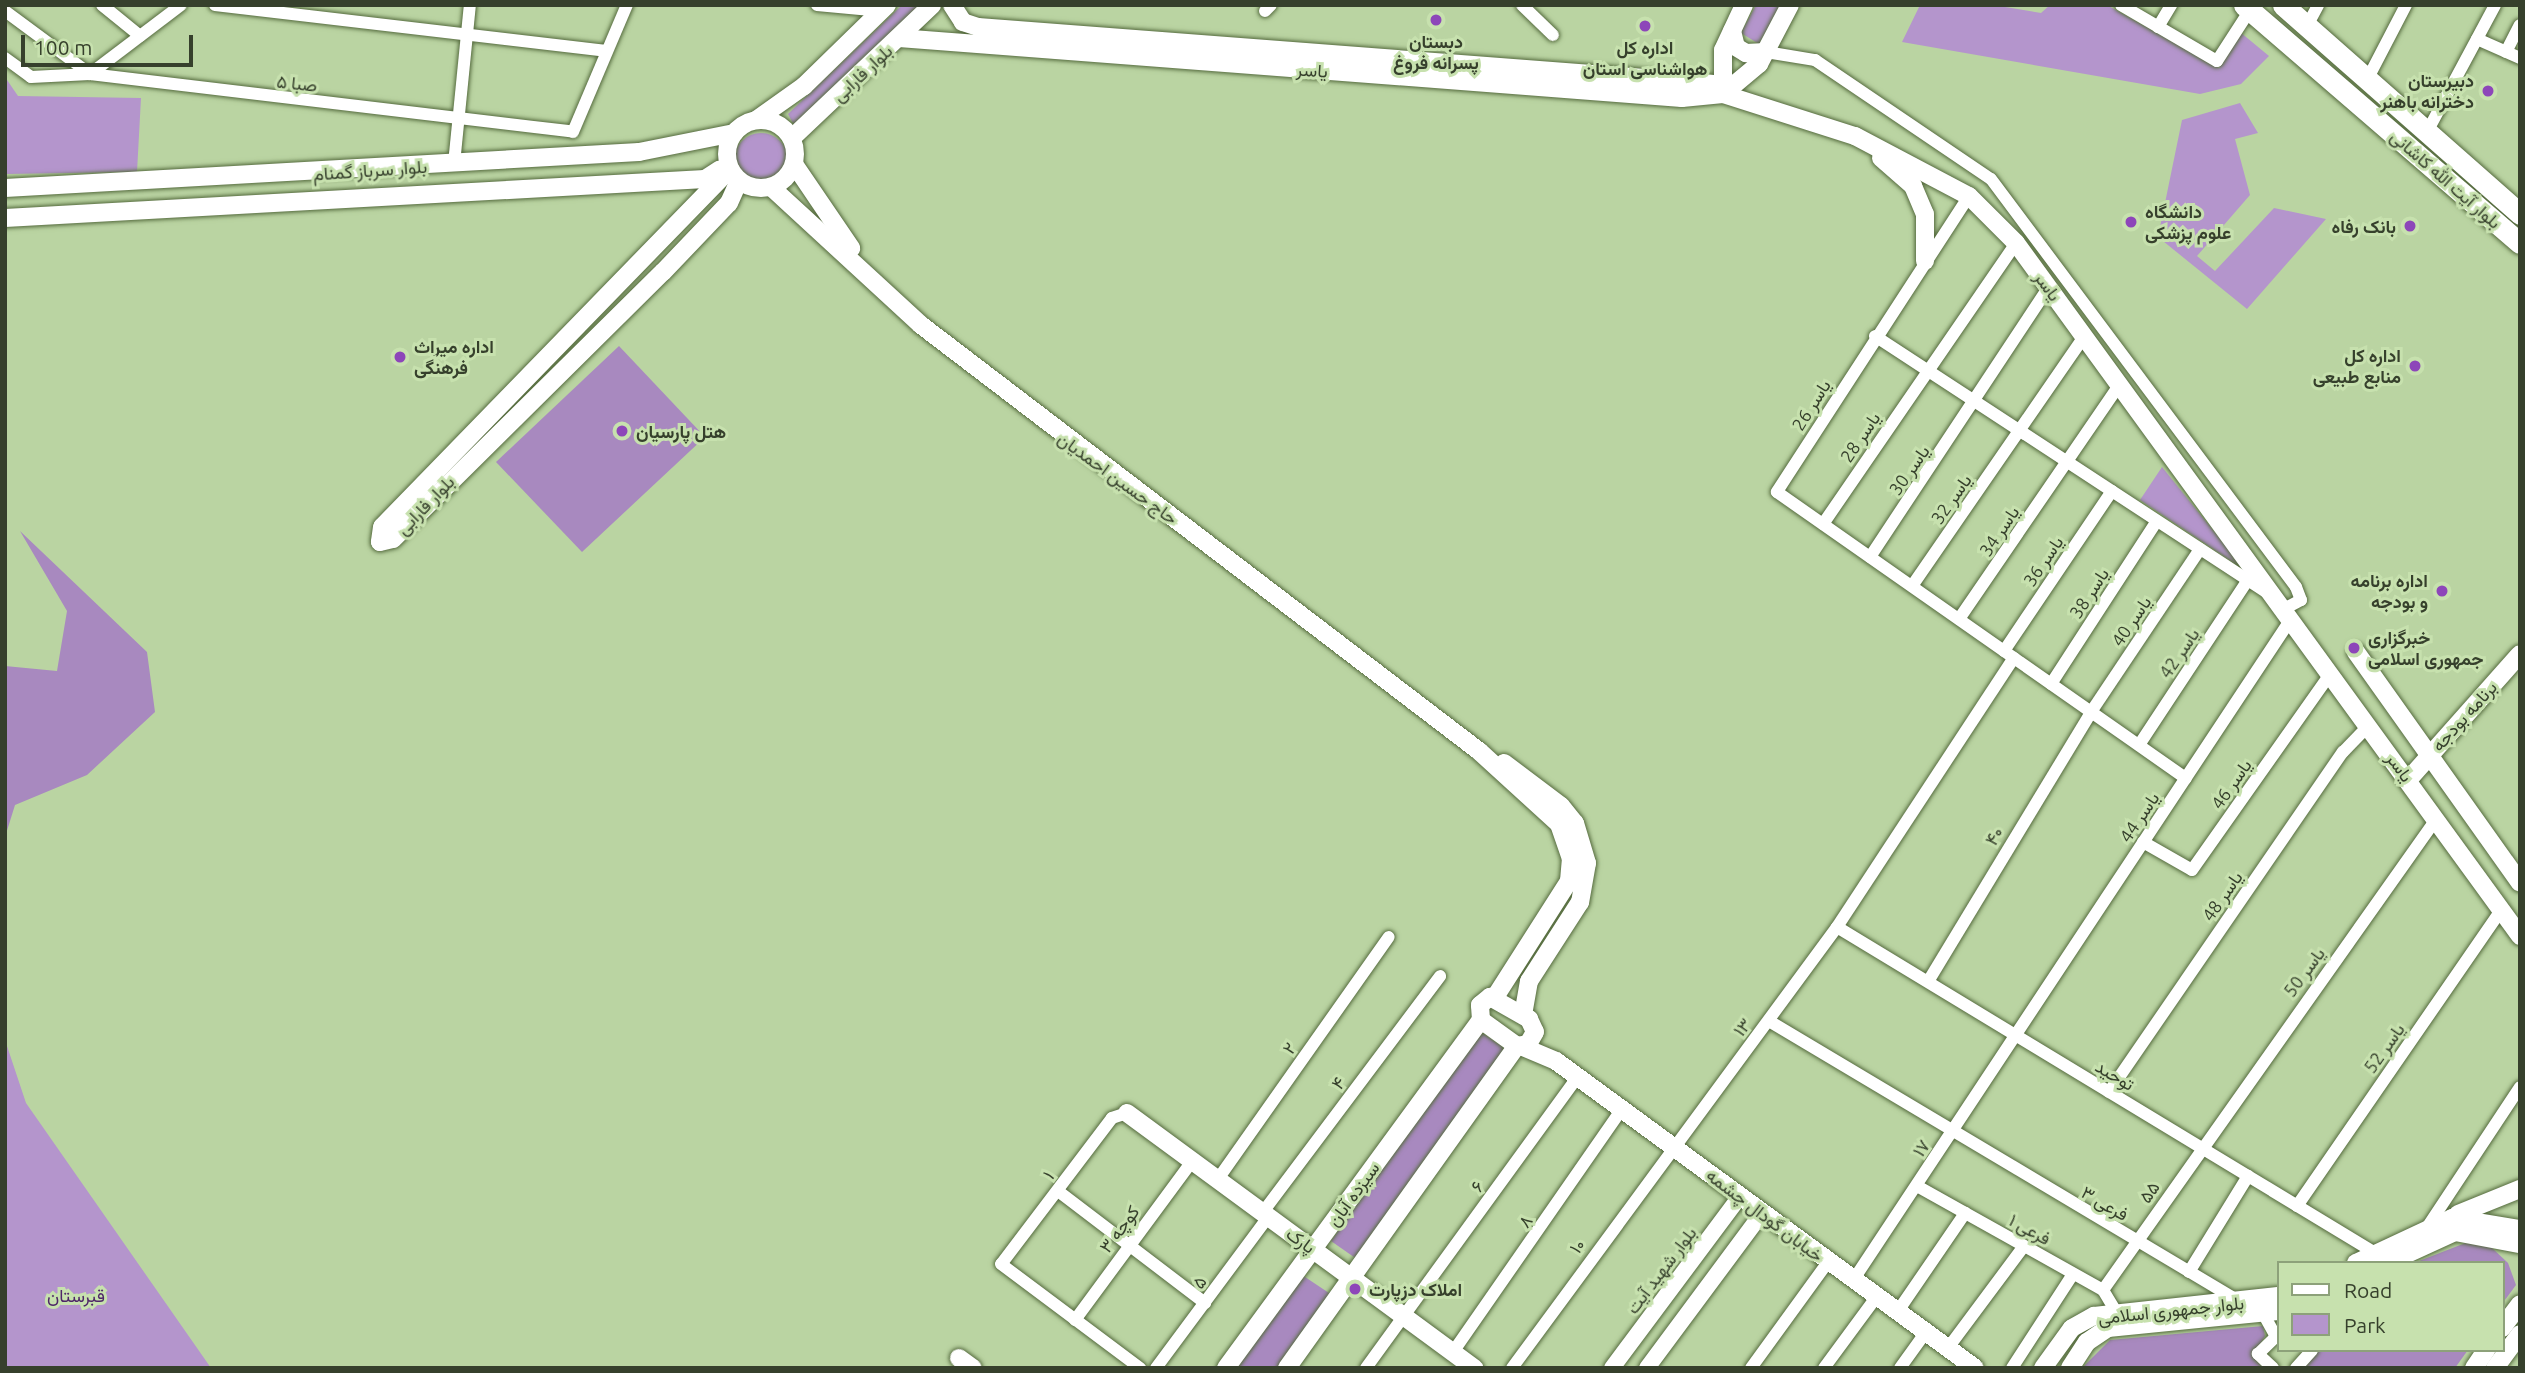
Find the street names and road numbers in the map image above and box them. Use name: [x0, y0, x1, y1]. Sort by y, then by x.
street label: بلوار فارابی: [828, 40, 896, 106]
street label: یاسر: [1296, 58, 1328, 82]
street label: صبا ۵: [276, 70, 318, 96]
street label: بلوار آیت الله کاشانی: [2386, 125, 2506, 233]
street label: بلوار سرباز گمنام: [312, 155, 428, 185]
street label: یاسر: [2030, 267, 2066, 305]
street label: یاسر 26: [1787, 376, 1835, 434]
street label: یاسر 28: [1835, 408, 1885, 466]
street label: حاج حسین احمدیان: [1054, 427, 1182, 529]
street label: یاسر 30: [1884, 441, 1934, 499]
street label: یاسر 32: [1926, 470, 1976, 528]
street label: بلوار فارابی: [391, 471, 459, 539]
street label: یاسر 34: [1974, 502, 2024, 560]
street label: یاسر 36: [2018, 532, 2068, 590]
street label: یاسر 38: [2065, 564, 2113, 622]
street label: یاسر 40: [2106, 592, 2156, 650]
street label: یاسر 42: [2154, 624, 2204, 682]
street label: برنامه بودجه: [2427, 676, 2501, 756]
street label: یاسر: [2382, 748, 2418, 786]
street label: یاسر 46: [2206, 755, 2256, 813]
street label: یاسر 44: [2114, 788, 2164, 846]
street label: ۴۰: [1980, 823, 2008, 849]
street label: یاسر 48: [2197, 867, 2247, 925]
street label: یاسر 50: [2279, 943, 2329, 1001]
street label: ۱۳: [1728, 1014, 1756, 1040]
street label: یاسر 52: [2359, 1019, 2409, 1077]
street label: ۲: [1277, 1038, 1301, 1058]
street label: توحید: [2092, 1055, 2138, 1095]
street label: ۴: [1326, 1072, 1350, 1094]
street label: ۱۷: [1908, 1135, 1934, 1161]
street label: سیزده آبان: [1322, 1158, 1384, 1230]
street label: خیابان گودال چشمه: [1702, 1164, 1828, 1266]
street label: ۱: [1038, 1166, 1058, 1184]
street label: ۶: [1466, 1176, 1488, 1196]
street label: ۵۵: [2134, 1177, 2164, 1207]
street label: فرعی ۳: [2078, 1181, 2132, 1225]
street label: کوچه ۳: [1094, 1201, 1144, 1257]
street label: فرعی ۱: [2005, 1209, 2055, 1249]
street label: ۸: [1513, 1210, 1537, 1232]
street label: پارک: [1282, 1222, 1320, 1258]
street label: بلوار شهید آیت: [1621, 1222, 1701, 1318]
street label: ۱۰: [1565, 1234, 1589, 1258]
street label: ۵: [1187, 1271, 1211, 1293]
street label: بلوار جمهوری اسلامی: [2097, 1292, 2245, 1328]

